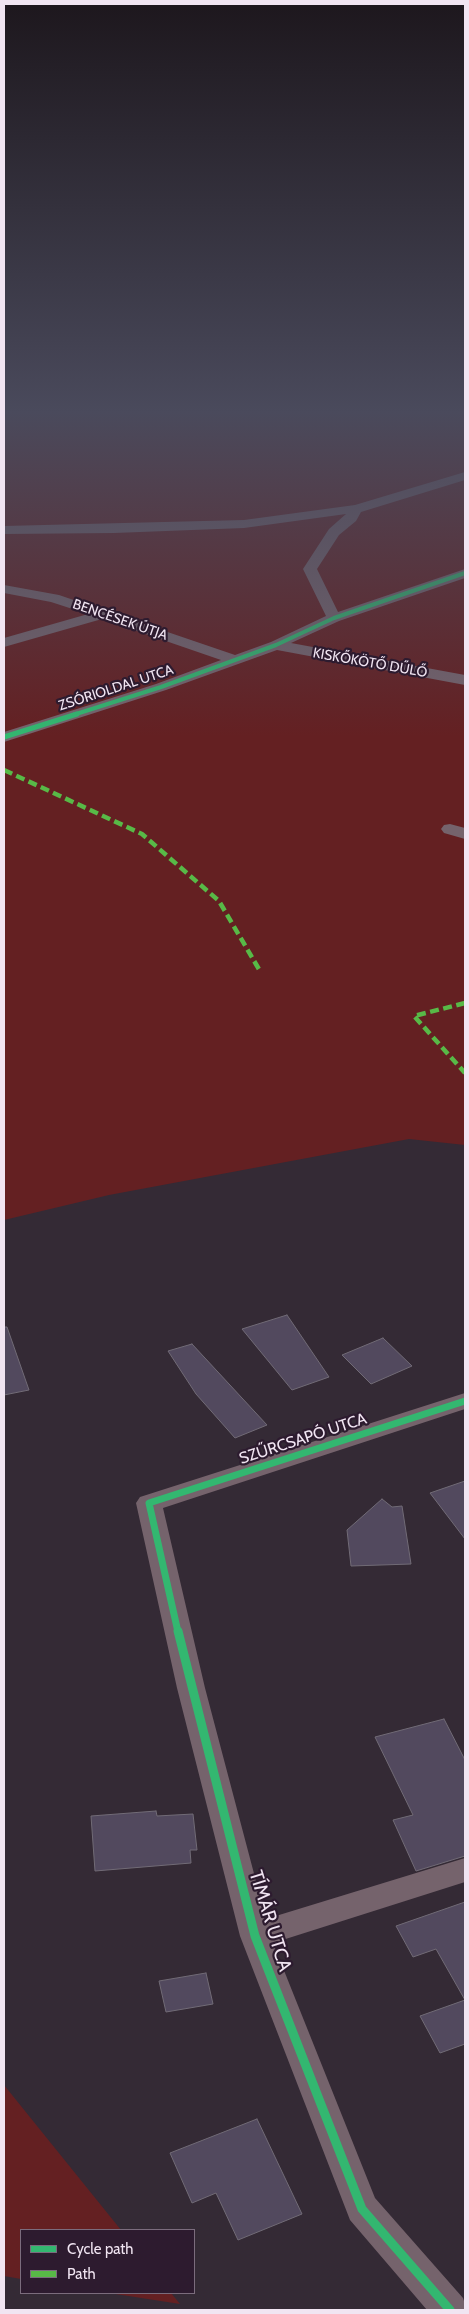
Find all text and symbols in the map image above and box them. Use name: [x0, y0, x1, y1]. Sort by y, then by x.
street label: BENCÉSEK ÚTJA: [70, 596, 170, 644]
street label: KISKŐKÖTŐ DŰLŐ: [311, 645, 429, 681]
street label: ZSÓRIOLDAL UTCA: [56, 662, 176, 714]
street label: SZŰRCSAPÓ UTCA: [237, 1409, 369, 1469]
street label: TÍMÁR UTCA: [244, 1868, 296, 1974]
legend: [20, 2229, 195, 2294]
text: Cycle path: [67, 2240, 133, 2258]
text: Path: [67, 2265, 96, 2283]

